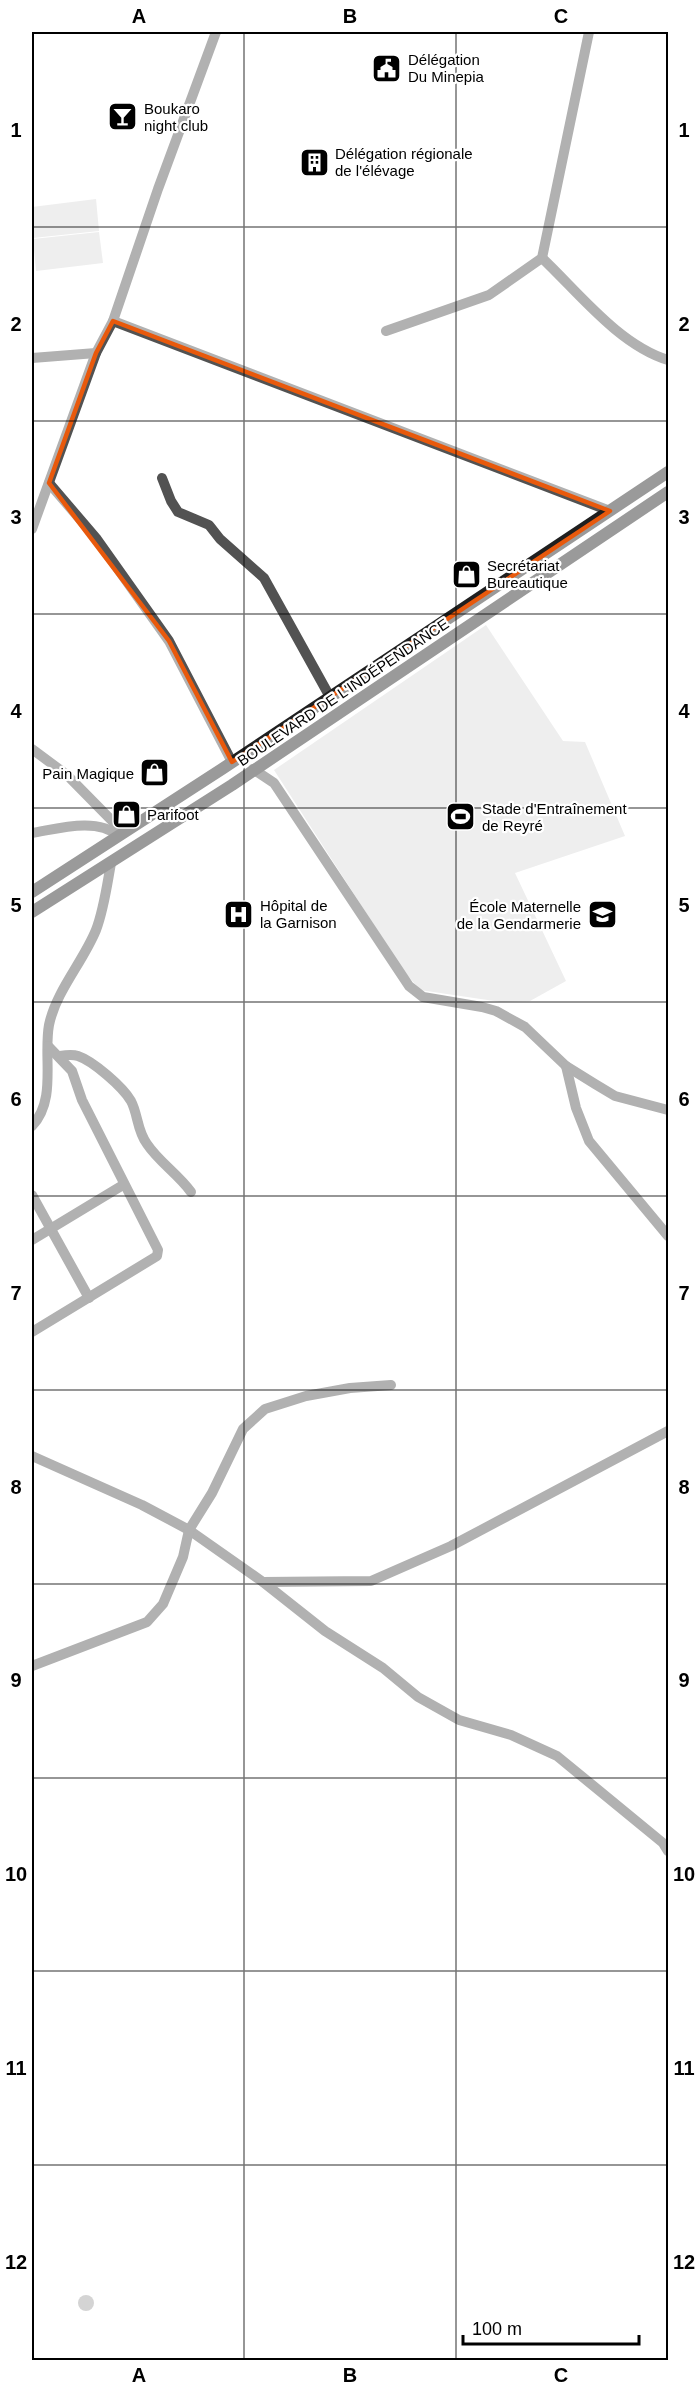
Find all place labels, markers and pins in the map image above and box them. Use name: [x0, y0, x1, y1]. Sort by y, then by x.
place label: Délégation Du Minepia: [408, 51, 485, 85]
public building icon: Délégation Du Minepia: [371, 52, 403, 84]
place label: Boukaro night club: [144, 100, 208, 134]
bar icon: Boukaro night club: [107, 101, 139, 133]
place label: Délégation régionale de l'élévage: [335, 145, 473, 179]
building icon: Délégation régionale de l'élévage: [298, 146, 330, 178]
place label: Secrétariat Bureautique: [487, 557, 568, 591]
shop icon: Secrétariat Bureautique: [450, 558, 482, 590]
shop icon: Pain Magique: [139, 757, 171, 789]
place label: Pain Magique: [42, 765, 134, 782]
shop icon: Parifoot: [110, 798, 142, 830]
place label: Stade d'Entraînement de Reyré: [482, 800, 627, 834]
sports icon: Stade d'Entraînement de Reyré: [445, 801, 477, 833]
place label: Parifoot: [147, 806, 200, 823]
place label: Hôpital de la Garnison: [260, 897, 337, 931]
hospital icon: Hôpital de la Garnison: [223, 898, 255, 930]
place label: École Maternelle de la Gendarmerie: [457, 898, 581, 932]
school or university icon: École Maternelle de la Gendarmerie: [586, 899, 618, 931]

